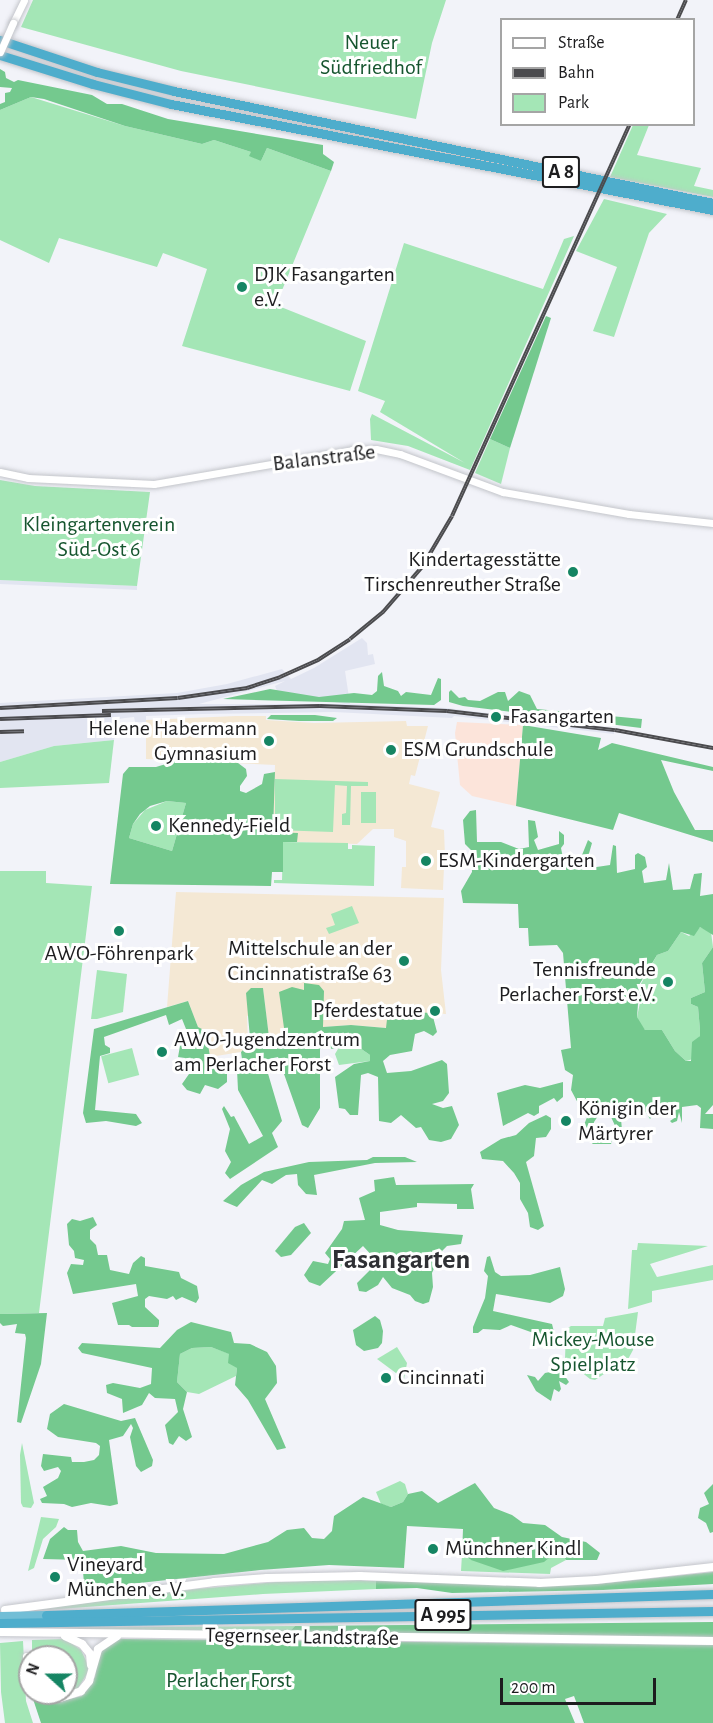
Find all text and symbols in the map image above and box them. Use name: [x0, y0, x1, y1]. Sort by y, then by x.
legend: [500, 18, 695, 126]
park label: Neuer Südfriedhof: [320, 29, 422, 80]
text: Straße: [558, 34, 604, 52]
text: Bahn: [558, 64, 594, 82]
text: Park: [558, 94, 589, 112]
road number: A 8: [542, 154, 580, 190]
place label: DJK Fasangarten e.V.: [254, 261, 395, 312]
marker: DJK Fasangarten e.V.: [235, 280, 249, 294]
street label: Balanstraße: [271, 439, 377, 477]
park label: Kleingartenverein Süd-Ost 6: [23, 511, 175, 562]
place label: Kindertagesstätte Tirschenreuther Straße: [364, 546, 561, 598]
marker: Kindertagesstätte Tirschenreuther Straße: [566, 565, 580, 579]
place label: Fasangarten: [510, 704, 614, 730]
marker: Fasangarten: [487, 708, 505, 726]
place label: Helene Habermann Gymnasium: [88, 715, 257, 766]
marker: Helene Habermann Gymnasium: [262, 734, 276, 748]
place label: ESM Grundschule: [403, 737, 553, 763]
marker: ESM Grundschule: [384, 743, 398, 757]
place label: Kennedy-Field: [168, 813, 290, 839]
marker: Kennedy-Field: [149, 819, 163, 833]
place label: ESM-Kindergarten: [438, 848, 595, 874]
marker: ESM-Kindergarten: [419, 854, 433, 868]
marker: AWO-Föhrenpark: [112, 924, 126, 938]
place label: Mittelschule an der Cincinnatistraße 63: [228, 935, 392, 986]
place label: AWO-Föhrenpark: [44, 941, 194, 967]
marker: Mittelschule an der Cincinnatistraße 63: [397, 954, 411, 968]
place label: Tennisfreunde Perlacher Forst e.V.: [499, 956, 656, 1008]
marker: Tennisfreunde Perlacher Forst e.V.: [661, 975, 675, 989]
place label: Pferdestatue: [313, 998, 423, 1024]
marker: Pferdestatue: [428, 1004, 442, 1018]
place label: AWO-Jugendzentrum am Perlacher Forst: [174, 1026, 360, 1078]
marker: AWO-Jugendzentrum am Perlacher Forst: [155, 1045, 169, 1059]
place label: Königin der Märtyrer: [578, 1095, 676, 1146]
marker: Königin der Märtyrer: [559, 1114, 573, 1128]
district label: Fasangarten: [332, 1243, 470, 1277]
park label: Mickey-Mouse Spielplatz: [531, 1326, 655, 1378]
place label: Cincinnati: [398, 1365, 485, 1391]
marker: Cincinnati: [379, 1371, 393, 1385]
place label: Münchner Kindl: [445, 1536, 582, 1562]
marker: Münchner Kindl: [426, 1542, 440, 1556]
place label: Vineyard München e. V.: [67, 1551, 185, 1603]
marker: Vineyard München e. V.: [48, 1570, 62, 1584]
road number: A 995: [413, 1597, 473, 1633]
street label: Tegernseer Landstraße: [205, 1622, 399, 1652]
north arrow: [18, 1645, 78, 1705]
text: N: [24, 1661, 43, 1677]
scale bar: [503, 1666, 659, 1704]
park label: Perlacher Forst: [166, 1668, 292, 1694]
text: 200 m: [511, 1679, 556, 1697]

